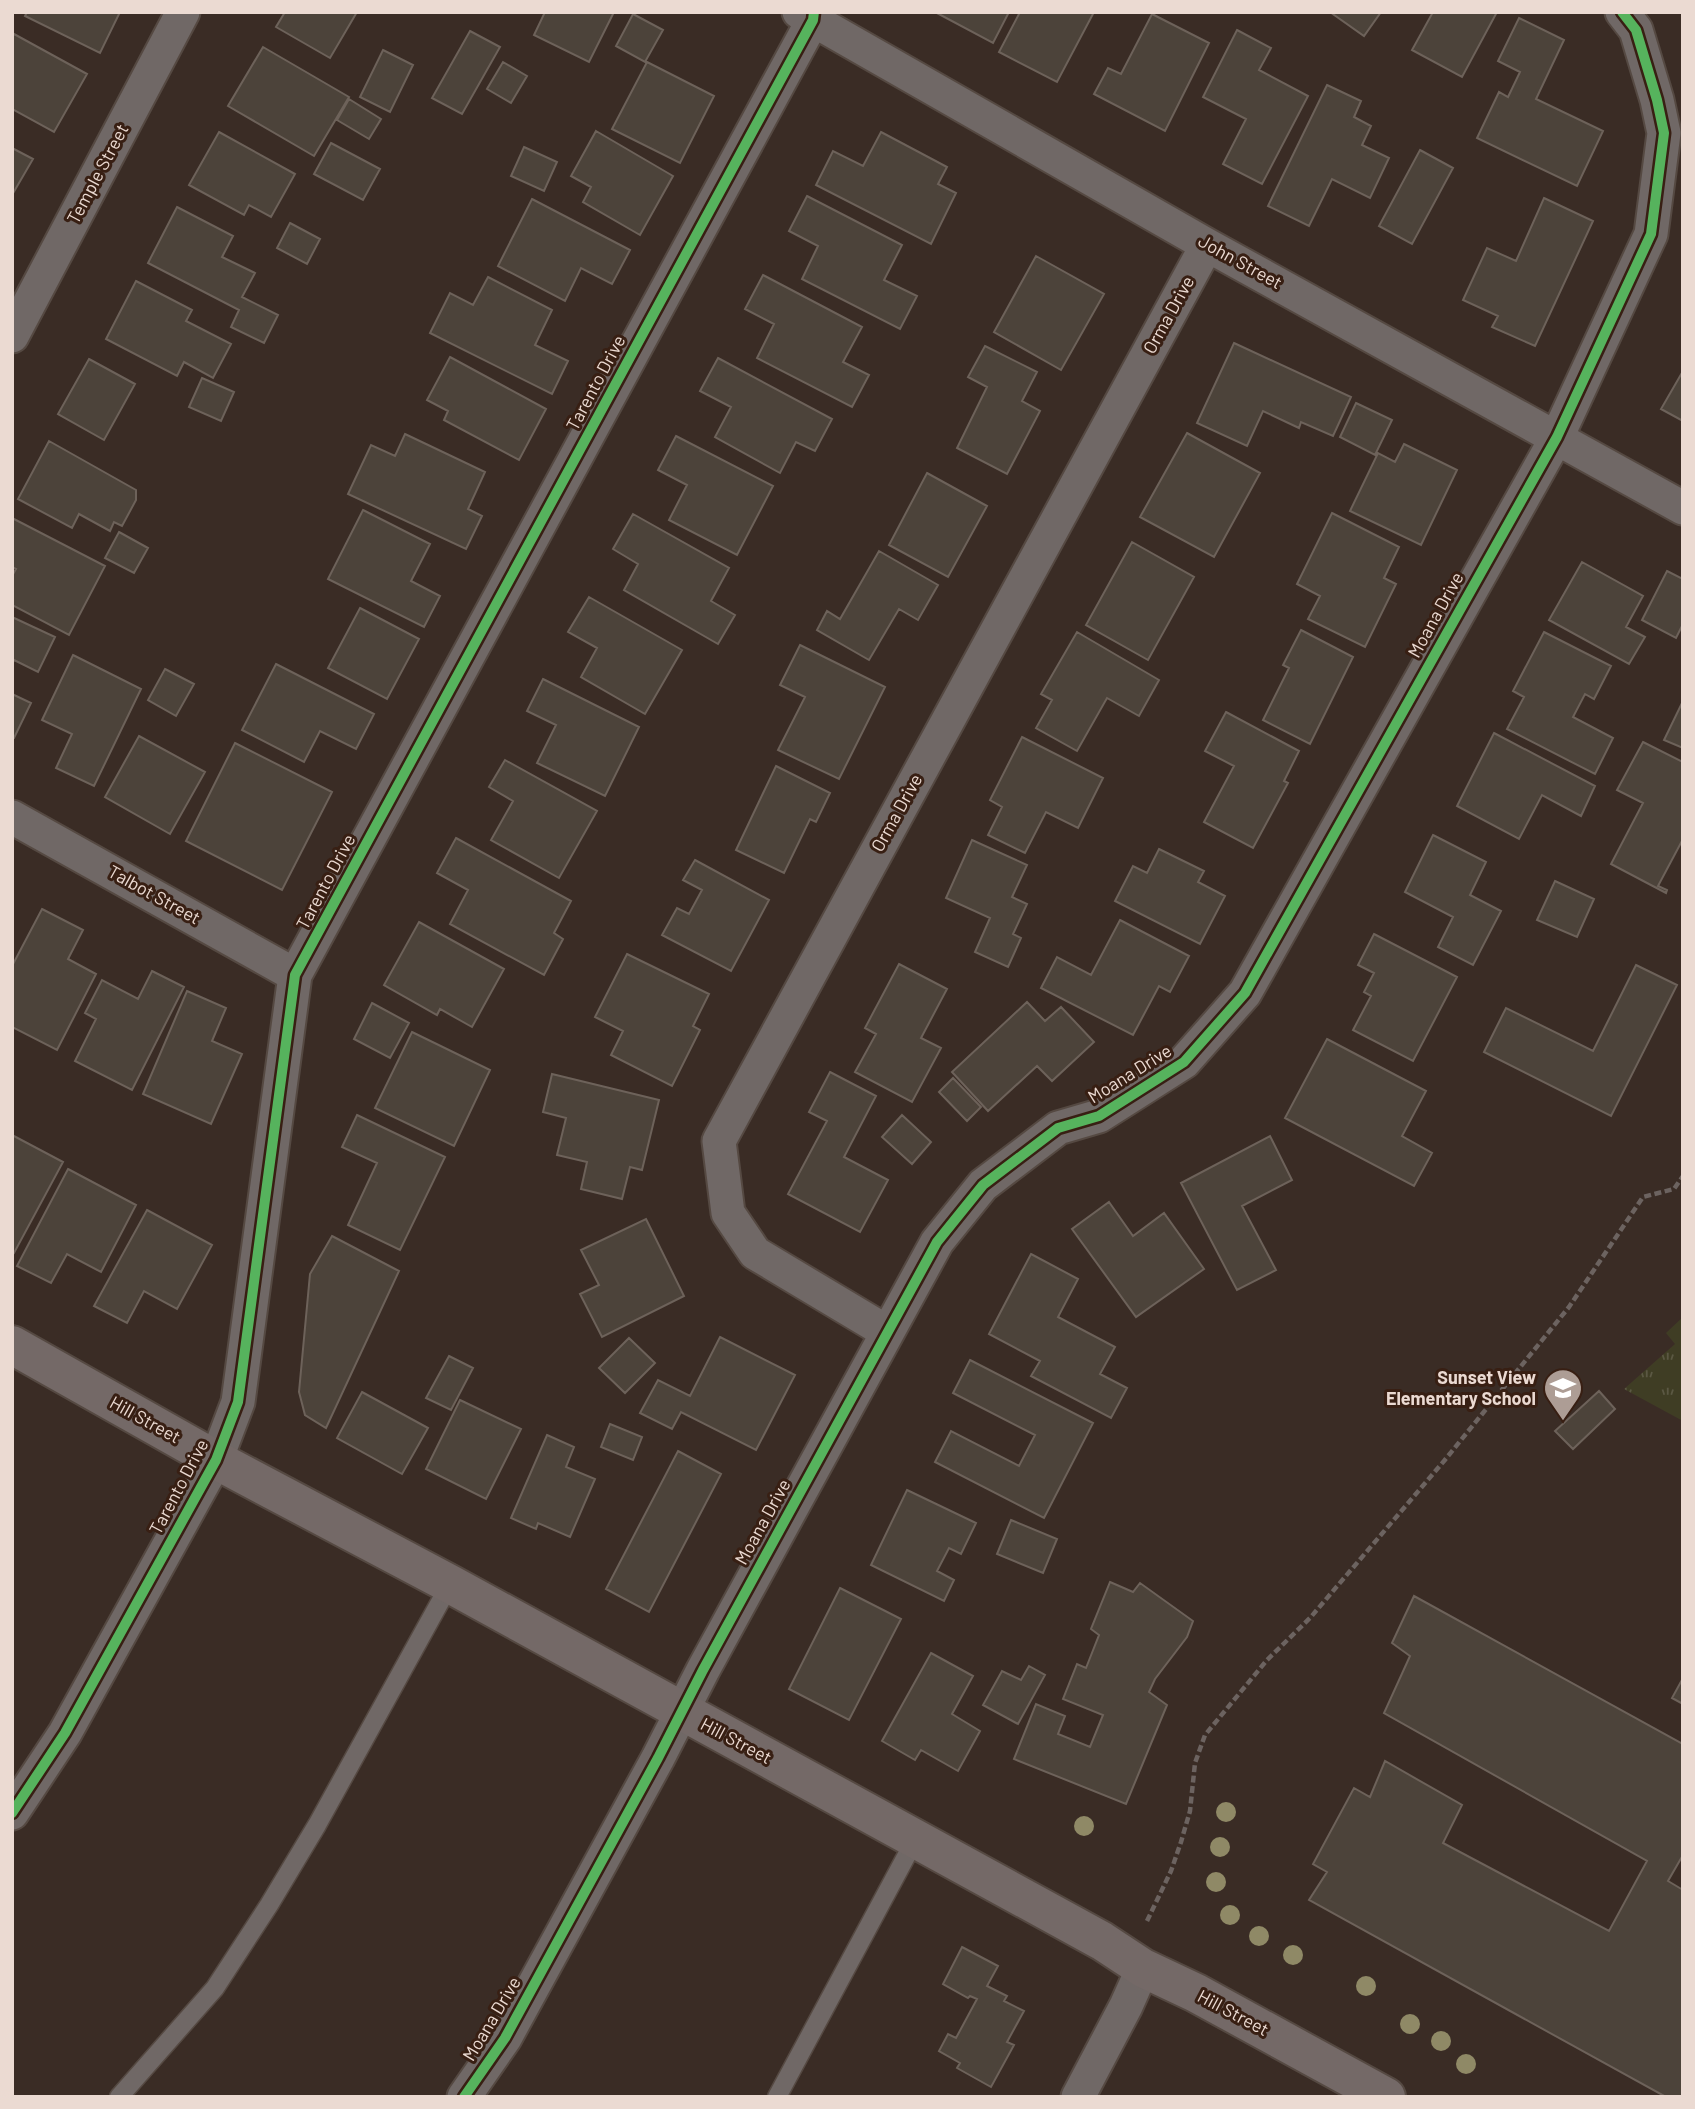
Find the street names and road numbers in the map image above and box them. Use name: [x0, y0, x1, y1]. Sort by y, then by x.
street label: Temple Street: [62, 120, 133, 227]
street label: John Street: [1195, 229, 1286, 293]
street label: Orma Drive: [1138, 272, 1198, 357]
street label: Tarento Drive: [561, 331, 629, 434]
street label: Moana Drive: [1403, 568, 1468, 661]
street label: Orma Drive: [866, 770, 926, 855]
street label: Tarento Drive: [291, 830, 359, 933]
street label: Talbot Street: [105, 860, 204, 928]
street label: Moana Drive: [1084, 1039, 1175, 1108]
street label: Hill Street: [106, 1391, 185, 1448]
street label: Tarento Drive: [144, 1435, 212, 1538]
street label: Moana Drive: [730, 1475, 795, 1568]
street label: Hill Street: [697, 1712, 776, 1768]
street label: Moana Drive: [457, 1972, 525, 2065]
street label: Hill Street: [1194, 1984, 1273, 2040]

